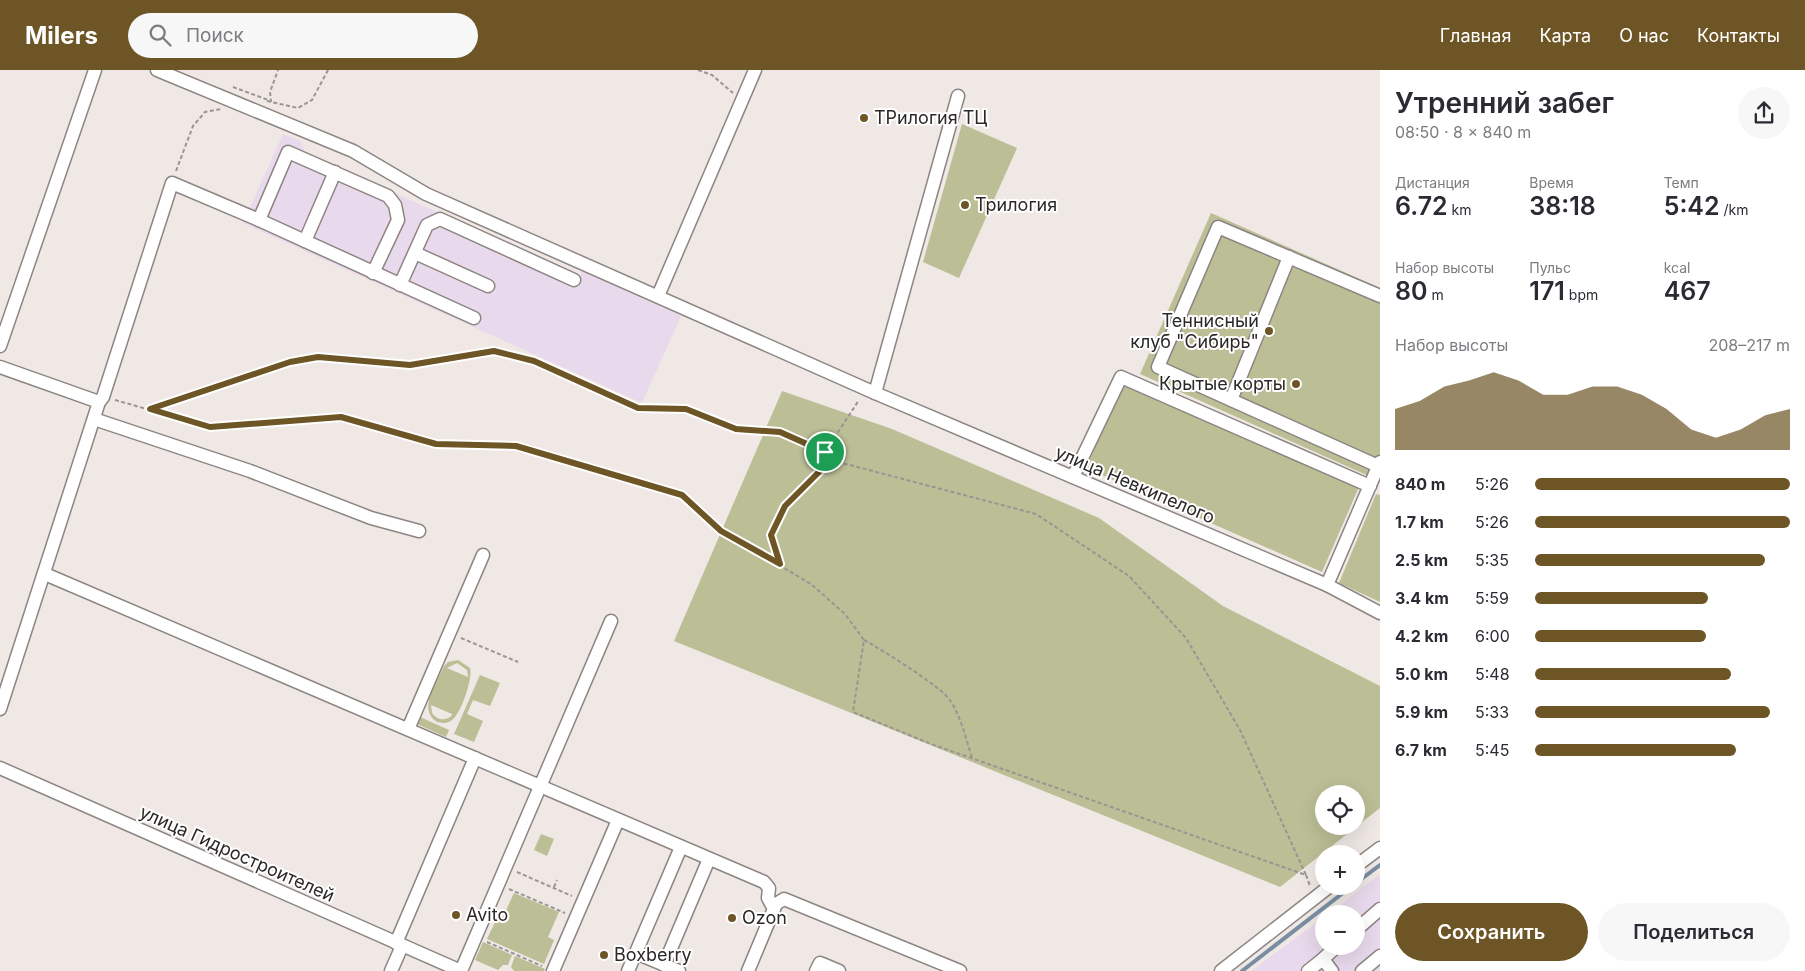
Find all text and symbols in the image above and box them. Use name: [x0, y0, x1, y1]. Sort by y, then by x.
search box: [128, 13, 478, 58]
text: Milers: [25, 21, 98, 50]
icon: search: [146, 21, 174, 49]
text: Поиск: [186, 24, 244, 47]
text: Главная: [1440, 25, 1511, 46]
text: Карта: [1539, 25, 1591, 46]
text: О нас: [1619, 25, 1669, 46]
text: Контакты: [1697, 25, 1780, 46]
text: Утренний забег: [1395, 86, 1614, 120]
button: share: [1738, 87, 1790, 139]
place label: ТРилогия ТЦ: [874, 107, 987, 128]
marker: ТРилогия ТЦ: [858, 112, 870, 124]
text: 08:50 · 8 × 840 m: [1395, 122, 1531, 142]
text: Дистанция: [1395, 174, 1470, 191]
text: Время: [1529, 174, 1574, 191]
text: Темп: [1664, 174, 1699, 191]
text: 6.72: [1395, 191, 1448, 221]
text: 38:18: [1529, 191, 1596, 221]
text: 5:42: [1664, 191, 1720, 221]
place label: Трилогия: [975, 194, 1057, 215]
marker: Трилогия: [959, 199, 971, 211]
text: km: [1448, 201, 1472, 218]
text: /km: [1720, 201, 1749, 218]
text: Набор высоты: [1395, 259, 1494, 276]
text: Пульс: [1529, 259, 1571, 276]
text: kcal: [1664, 259, 1690, 276]
text: 80: [1395, 276, 1428, 306]
text: 171: [1529, 276, 1565, 306]
text: 467: [1664, 276, 1711, 306]
text: m: [1428, 286, 1444, 303]
text: bpm: [1565, 286, 1598, 303]
place label: Теннисный клуб "Сибирь": [1130, 310, 1259, 352]
marker: Теннисный клуб "Сибирь": [1263, 325, 1275, 337]
text: Набор высоты: [1395, 335, 1508, 355]
text: 208–217 m: [1708, 335, 1790, 355]
place label: Крытые корты: [1159, 373, 1286, 394]
marker: Крытые корты: [1290, 378, 1302, 390]
pin: [804, 431, 846, 473]
icon: arrive: [811, 438, 839, 466]
street label: улица Невкипелого: [1052, 441, 1218, 528]
text: 840 m: [1395, 474, 1445, 494]
text: 5:26: [1475, 474, 1509, 494]
text: 1.7 km: [1395, 512, 1444, 532]
text: 5:26: [1475, 512, 1509, 532]
text: 2.5 km: [1395, 550, 1448, 570]
text: 5:35: [1475, 550, 1509, 570]
text: 3.4 km: [1395, 588, 1449, 608]
text: 5:59: [1475, 588, 1509, 608]
text: 4.2 km: [1395, 626, 1448, 646]
text: 6:00: [1475, 626, 1510, 646]
text: 5.0 km: [1395, 664, 1448, 684]
text: 5:48: [1475, 664, 1510, 684]
text: 5.9 km: [1395, 702, 1448, 722]
text: 5:33: [1475, 702, 1509, 722]
text: 6.7 km: [1395, 740, 1447, 760]
text: 5:45: [1475, 740, 1509, 760]
map controls: [1315, 785, 1365, 955]
button: locate: [1315, 785, 1365, 835]
street label: улица Гидростроителей: [137, 801, 338, 906]
button: +: [1315, 845, 1365, 895]
button: Сохранить: [1395, 903, 1588, 961]
button: Поделиться: [1598, 903, 1790, 961]
place label: Avito: [466, 904, 508, 925]
button: −: [1315, 905, 1365, 955]
place label: Ozon: [742, 907, 787, 928]
marker: Avito: [450, 909, 462, 921]
marker: Ozon: [726, 912, 738, 924]
place label: Boxberry: [614, 944, 692, 965]
marker: Boxberry: [598, 949, 610, 961]

